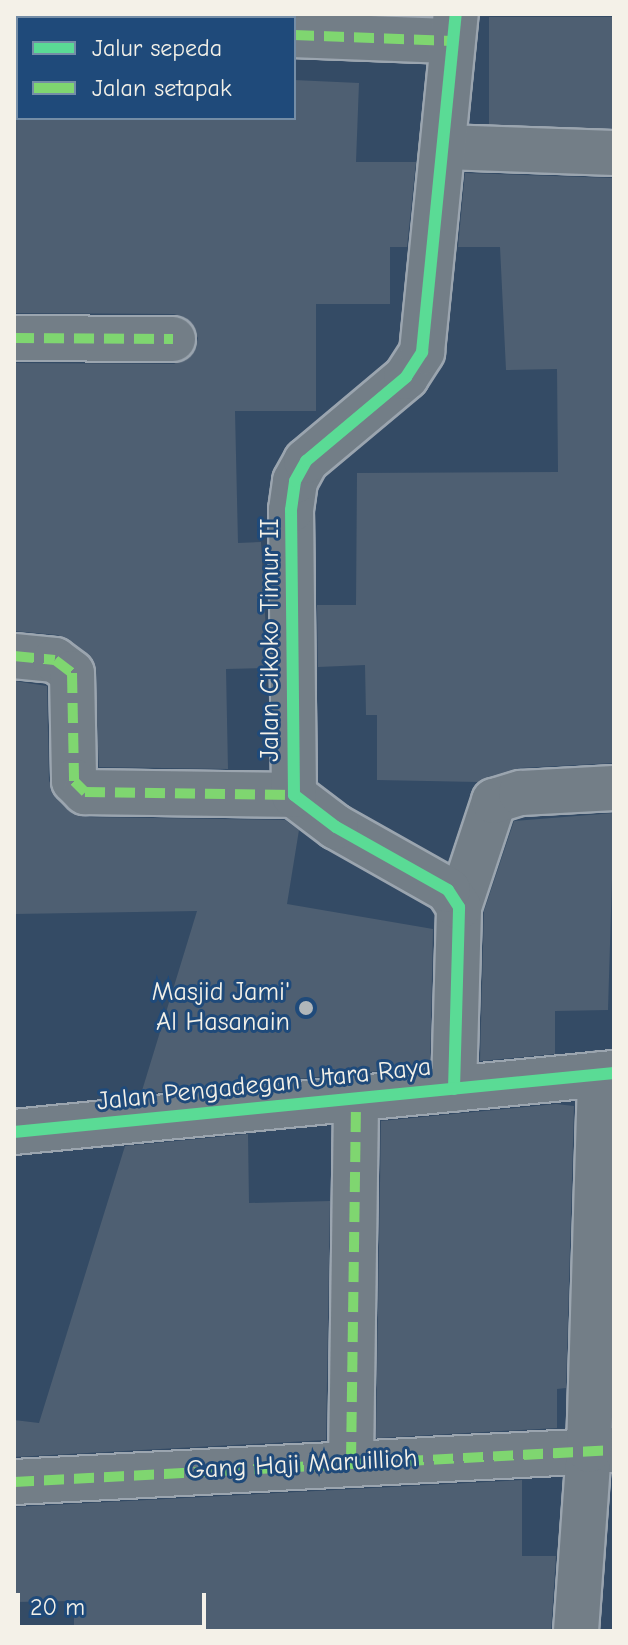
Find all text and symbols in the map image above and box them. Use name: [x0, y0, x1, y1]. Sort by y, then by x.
legend: [16, 16, 296, 120]
text: Jalur sepeda: [92, 34, 222, 62]
text: Jalan setapak: [92, 74, 232, 102]
street label: Jalan Cikoko Timur II: [255, 518, 287, 762]
place label: Masjid Jami' Al Hasanain: [152, 977, 290, 1038]
marker: Masjid Jami' Al Hasanain: [297, 999, 315, 1017]
street label: Jalan Pengadegan Utara Raya: [95, 1052, 433, 1118]
street label: Gang Haji Maruillioh: [186, 1443, 418, 1487]
scale bar: [20, 1577, 210, 1627]
text: 20 m: [30, 1593, 85, 1621]

